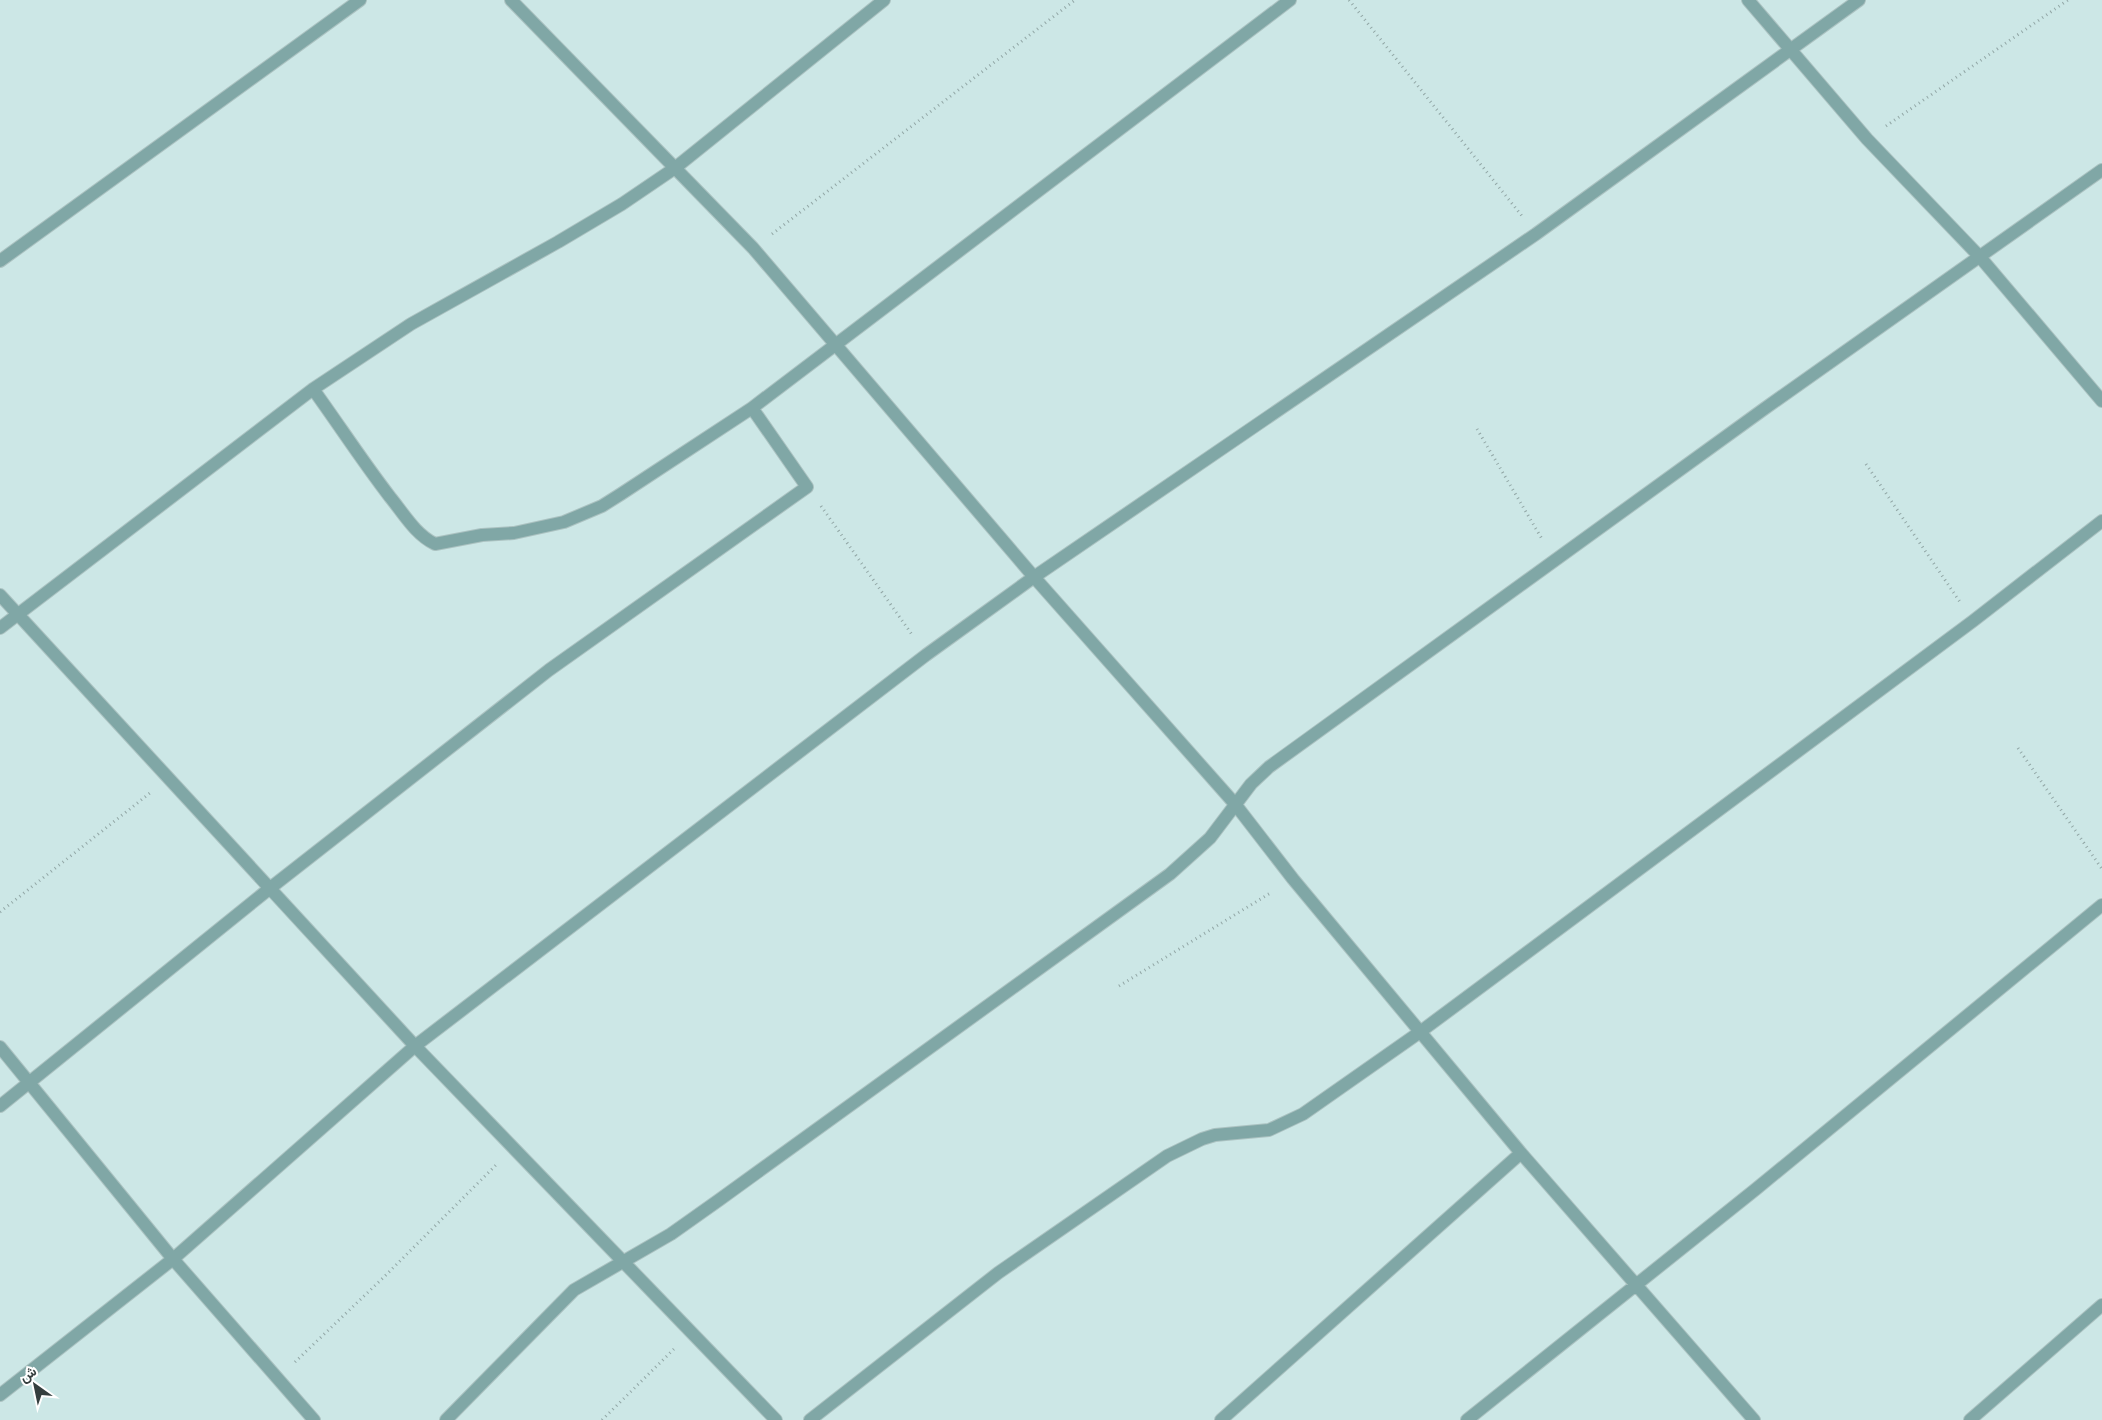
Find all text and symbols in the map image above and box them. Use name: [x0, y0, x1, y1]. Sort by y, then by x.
north arrow: [10, 1360, 60, 1410]
text: ش: [15, 1361, 40, 1386]

